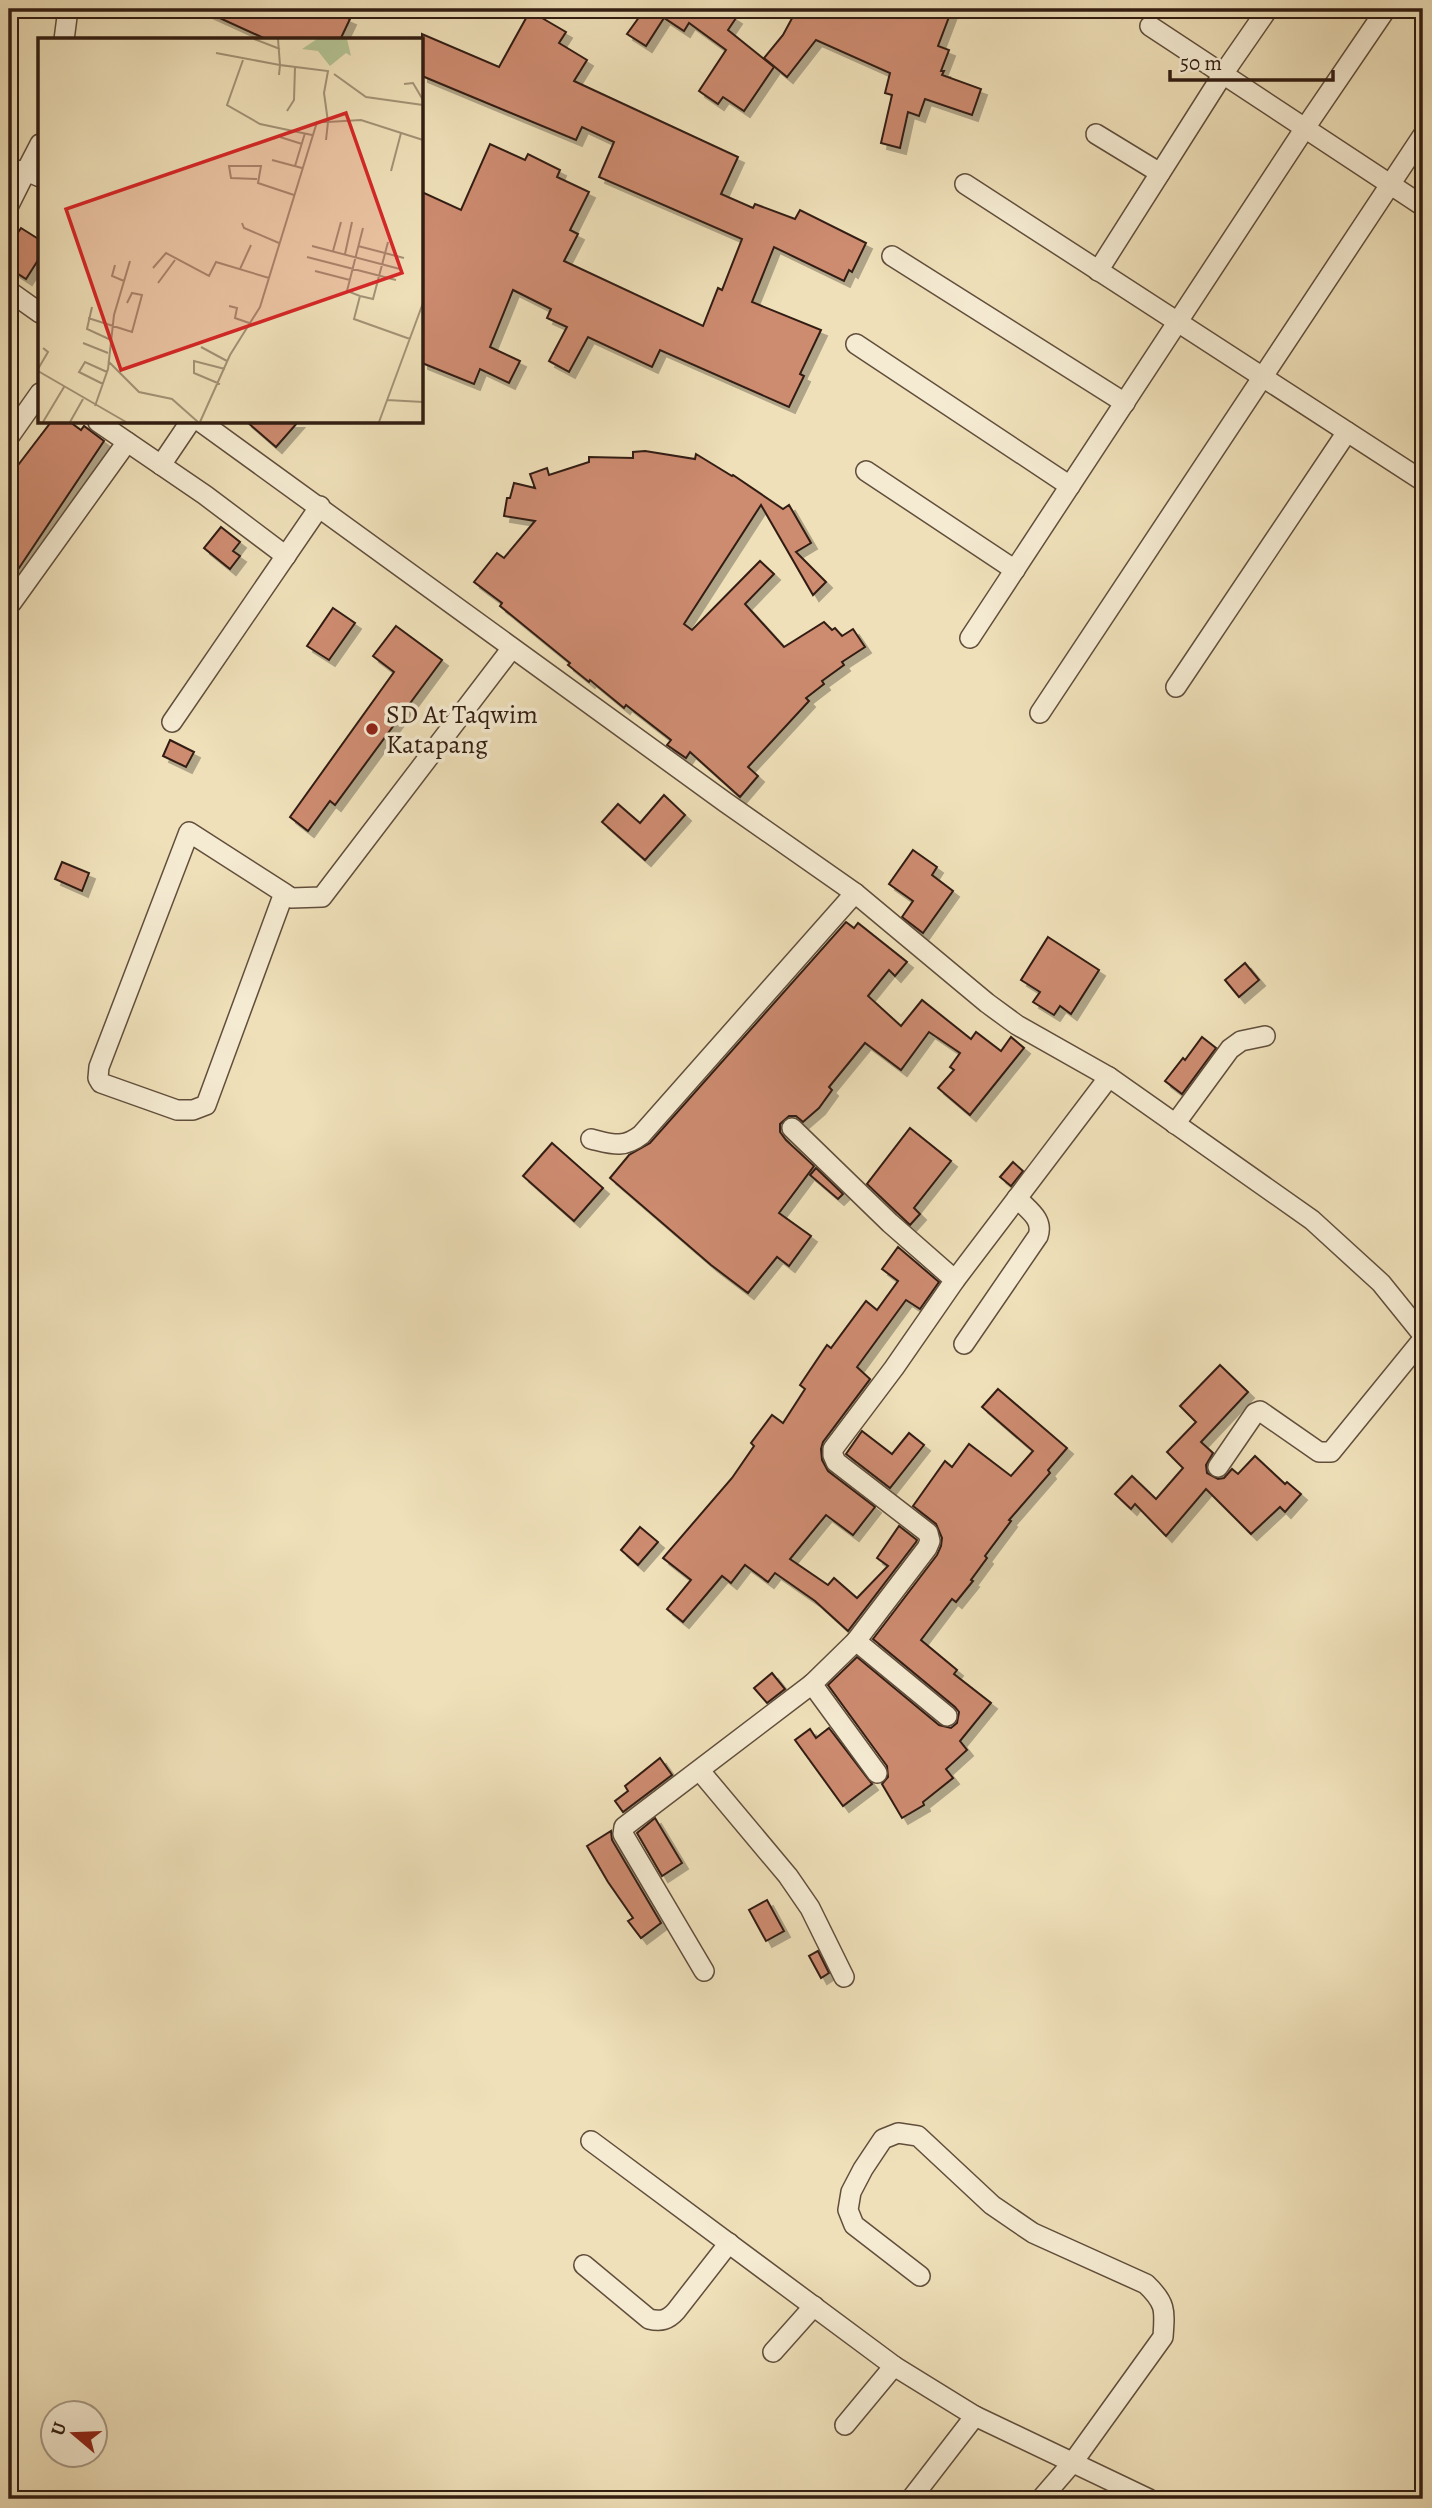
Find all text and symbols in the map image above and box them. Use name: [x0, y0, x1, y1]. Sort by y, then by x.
inset map: [38, 38, 424, 424]
scale bar: [1170, 38, 1332, 82]
text: 50 m: [1180, 49, 1222, 77]
place label: SD At Taqwim Katapang: [386, 697, 538, 762]
marker: SD At Taqwim Katapang: [364, 721, 380, 737]
north arrow: [38, 2400, 108, 2470]
text: U: [45, 2418, 73, 2439]

